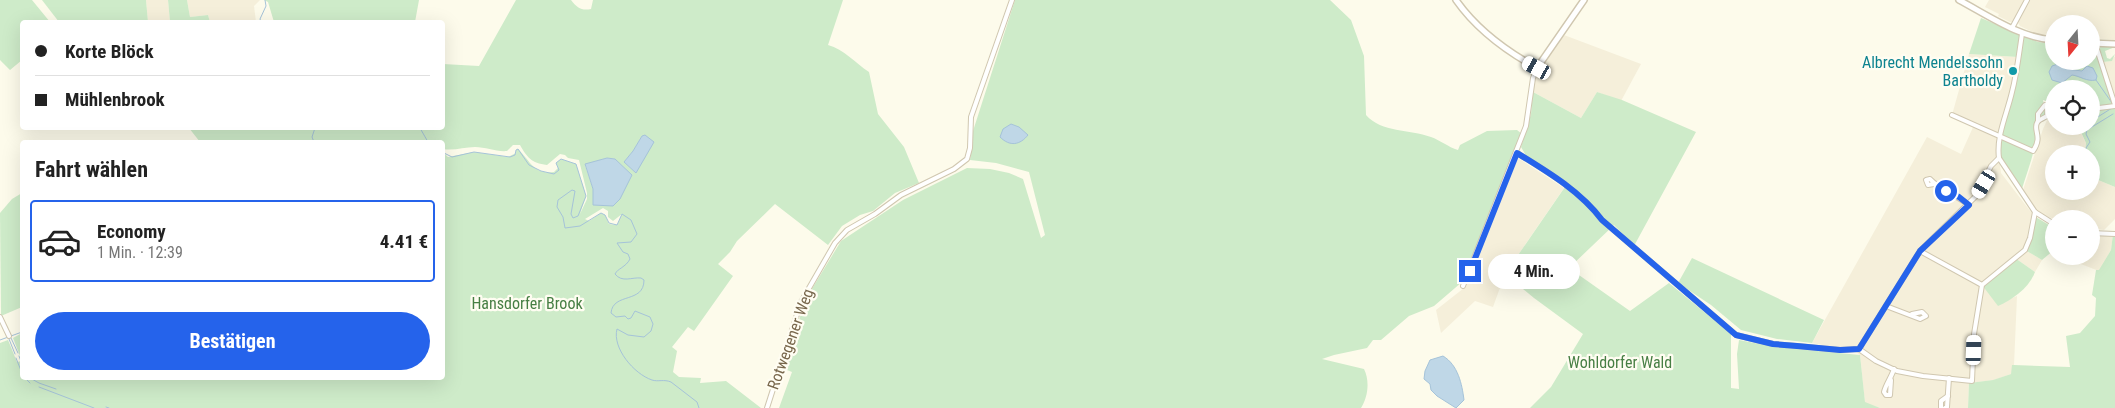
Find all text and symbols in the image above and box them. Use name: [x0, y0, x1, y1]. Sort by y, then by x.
north arrow: [2045, 15, 2100, 70]
map controls: [2045, 15, 2100, 265]
text: Korte Blöck: [65, 40, 154, 63]
place label: Albrecht Mendelssohn Bartholdy: [1862, 53, 2003, 90]
car: [1520, 54, 1553, 82]
marker: Albrecht Mendelssohn Bartholdy: [2007, 65, 2019, 77]
button: locate: [2045, 80, 2100, 135]
text: Mühlenbrook: [65, 88, 165, 111]
button: +: [2045, 145, 2100, 200]
text: Fahrt wählen: [35, 157, 148, 182]
car: [1969, 167, 1998, 201]
route start: [1935, 180, 1957, 202]
button: −: [2045, 210, 2100, 265]
icon: car: [37, 219, 82, 264]
text: Economy: [97, 220, 166, 243]
text: 4.41 €: [380, 230, 428, 253]
text: 1 Min. · 12:39: [97, 243, 183, 262]
callout: 4 Min.: [1488, 254, 1580, 288]
route end: [1459, 260, 1481, 282]
text: 4 Min.: [1514, 262, 1554, 281]
street label: Rotwegener Weg: [763, 286, 817, 392]
park label: Hansdorfer Brook: [471, 294, 583, 313]
button: Bestätigen: [35, 312, 430, 370]
car: [1965, 335, 1982, 365]
park label: Wohldorfer Wald: [1568, 353, 1672, 372]

